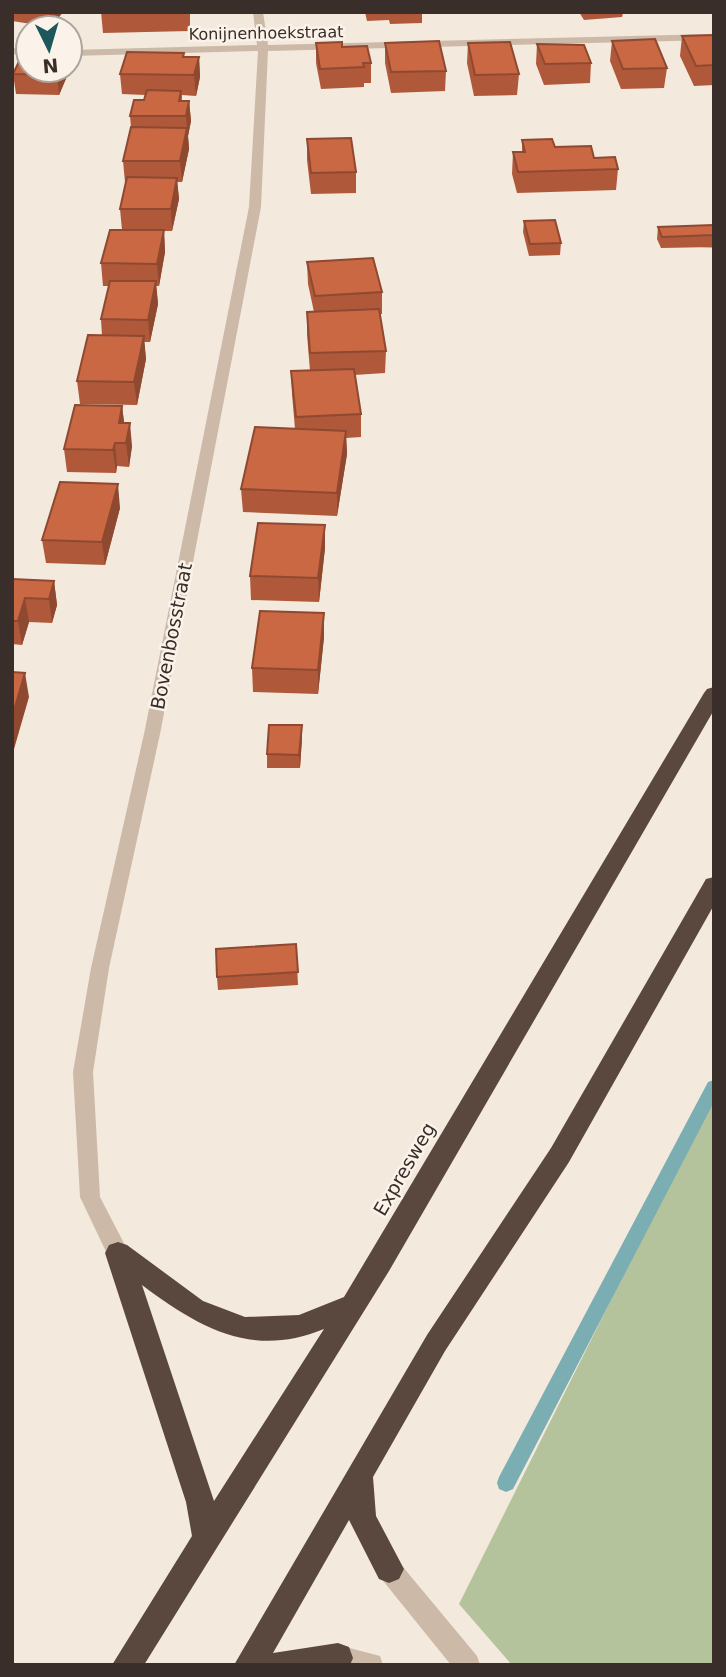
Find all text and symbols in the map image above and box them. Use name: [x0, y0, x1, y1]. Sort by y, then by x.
north arrow: [14, 14, 84, 84]
street label: Konijnenhoekstraat: [188, 22, 344, 44]
text: N: [42, 54, 59, 78]
street label: Bovenbosstraat: [146, 561, 196, 711]
street label: Expresweg: [369, 1119, 439, 1219]

